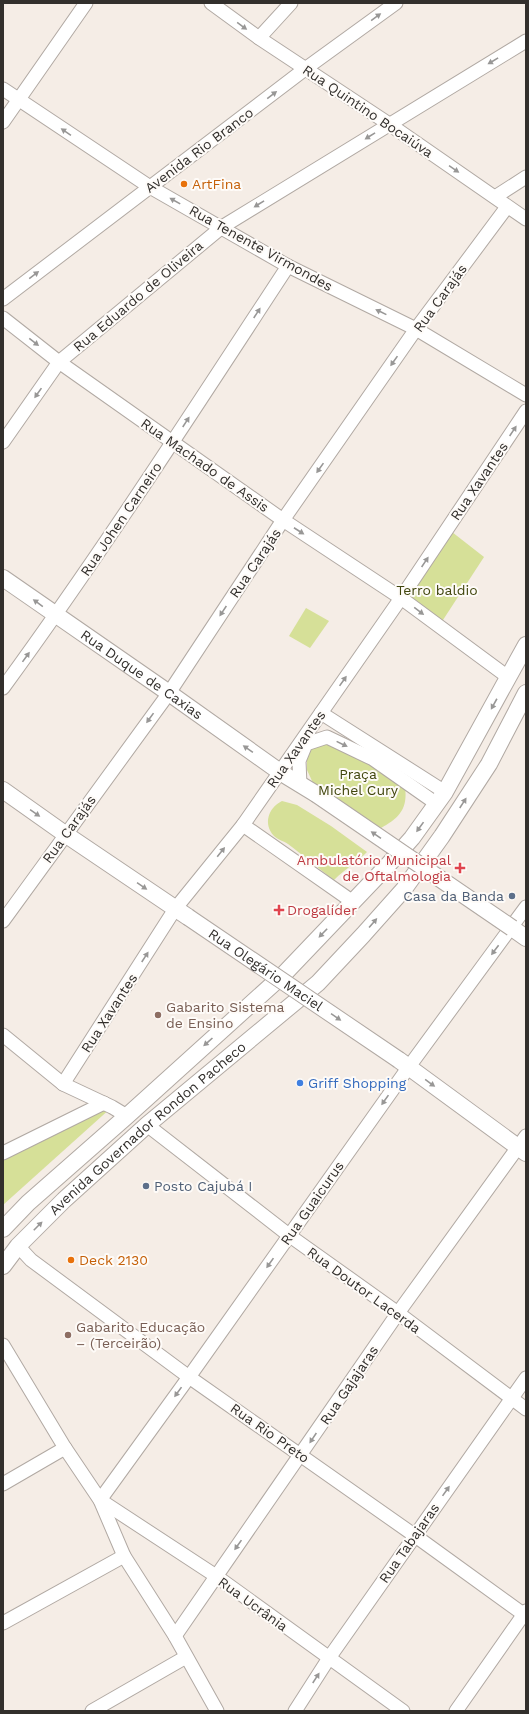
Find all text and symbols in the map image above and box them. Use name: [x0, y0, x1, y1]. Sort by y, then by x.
one-way arrow: [371, 14, 381, 22]
one-way arrow: [237, 22, 247, 30]
one-way arrow: [488, 57, 498, 65]
street label: Rua Quintino Bocaiúva: [300, 61, 436, 161]
one-way arrow: [266, 91, 277, 99]
street label: Avenida Rio Branco: [142, 104, 256, 196]
one-way arrow: [60, 128, 72, 135]
one-way arrow: [365, 132, 375, 140]
one-way arrow: [449, 165, 460, 173]
place label: ArtFina: [192, 176, 241, 192]
marker: ArtFina: [179, 179, 189, 189]
one-way arrow: [169, 198, 181, 205]
one-way arrow: [254, 200, 264, 208]
street label: Rua Tenente Virmondes: [186, 202, 336, 294]
street label: Rua Eduardo de Oliveira: [70, 237, 206, 355]
street label: Rua Carajás: [410, 261, 470, 335]
one-way arrow: [29, 271, 39, 279]
one-way arrow: [253, 308, 261, 318]
one-way arrow: [376, 309, 387, 315]
one-way arrow: [28, 337, 39, 346]
one-way arrow: [390, 356, 398, 367]
one-way arrow: [34, 388, 42, 398]
street label: Rua Machado de Assis: [138, 415, 272, 515]
one-way arrow: [182, 417, 190, 427]
one-way arrow: [509, 425, 516, 437]
street label: Rua Xavantes: [447, 439, 511, 523]
street label: Rua Johen Carneiro: [77, 459, 165, 579]
one-way arrow: [316, 463, 324, 473]
street label: Rua Carajás: [226, 525, 284, 601]
one-way arrow: [293, 527, 305, 534]
one-way arrow: [421, 557, 428, 568]
park label: Terro baldio: [396, 582, 478, 598]
one-way arrow: [33, 599, 43, 607]
one-way arrow: [219, 605, 227, 616]
one-way arrow: [413, 607, 424, 615]
street label: Rua Duque de Caxias: [78, 626, 206, 722]
one-way arrow: [22, 652, 30, 662]
one-way arrow: [339, 676, 347, 686]
one-way arrow: [490, 698, 497, 709]
street label: Rua Xavantes: [263, 707, 329, 791]
one-way arrow: [146, 713, 154, 723]
one-way arrow: [336, 741, 347, 747]
one-way arrow: [243, 745, 253, 753]
park label: Praça Michel Cury: [318, 766, 399, 798]
street label: Rua Carajás: [39, 792, 99, 866]
one-way arrow: [459, 798, 467, 808]
one-way arrow: [29, 809, 40, 817]
one-way arrow: [416, 822, 424, 832]
one-way arrow: [370, 831, 381, 839]
one-way arrow: [217, 846, 226, 857]
place label: Ambulatório Municipal de Oftalmologia: [297, 852, 452, 884]
marker: Ambulatório Municipal de Oftalmologia: [454, 862, 466, 874]
one-way arrow: [136, 883, 148, 890]
place label: Casa da Banda: [403, 888, 504, 904]
marker: Casa da Banda: [507, 891, 517, 901]
place label: Drogalíder: [287, 902, 357, 918]
marker: Drogalíder: [274, 905, 284, 915]
one-way arrow: [369, 918, 378, 929]
street label: Rua Olegário Maciel: [206, 925, 327, 1015]
one-way arrow: [318, 928, 328, 938]
one-way arrow: [492, 945, 500, 955]
one-way arrow: [141, 952, 149, 962]
street label: Rua Xavantes: [78, 971, 140, 1055]
place label: Gabarito Sistema de Ensino: [166, 999, 285, 1031]
marker: Gabarito Sistema de Ensino: [153, 1010, 163, 1020]
one-way arrow: [330, 1014, 342, 1021]
one-way arrow: [204, 1037, 213, 1046]
street label: Avenida Governador Rondon Pacheco: [46, 1038, 249, 1218]
place label: Griff Shopping: [308, 1075, 407, 1091]
marker: Griff Shopping: [295, 1078, 305, 1088]
one-way arrow: [425, 1079, 435, 1087]
one-way arrow: [381, 1095, 389, 1105]
street label: Rua Guaicurus: [277, 1158, 347, 1248]
place label: Posto Cajubá I: [154, 1178, 252, 1194]
marker: Posto Cajubá I: [141, 1181, 151, 1191]
one-way arrow: [33, 1221, 43, 1231]
street label: Rua Doutor Lacerda: [304, 1244, 424, 1337]
place label: Deck 2130: [79, 1252, 148, 1268]
marker: Deck 2130: [66, 1255, 76, 1265]
one-way arrow: [266, 1258, 274, 1269]
place label: Gabarito Educação – (Terceirão): [76, 1319, 205, 1351]
marker: Gabarito Educação – (Terceirão): [63, 1330, 73, 1340]
street label: Rua Gajajaras: [317, 1342, 381, 1428]
one-way arrow: [175, 1387, 183, 1397]
street label: Rua Rio Preto: [228, 1400, 312, 1466]
one-way arrow: [309, 1433, 317, 1443]
one-way arrow: [442, 1485, 450, 1496]
street label: Rua Tabajaras: [376, 1500, 442, 1586]
one-way arrow: [234, 1539, 242, 1550]
street label: Rua Ucrânia: [215, 1574, 291, 1634]
one-way arrow: [312, 1673, 320, 1683]

